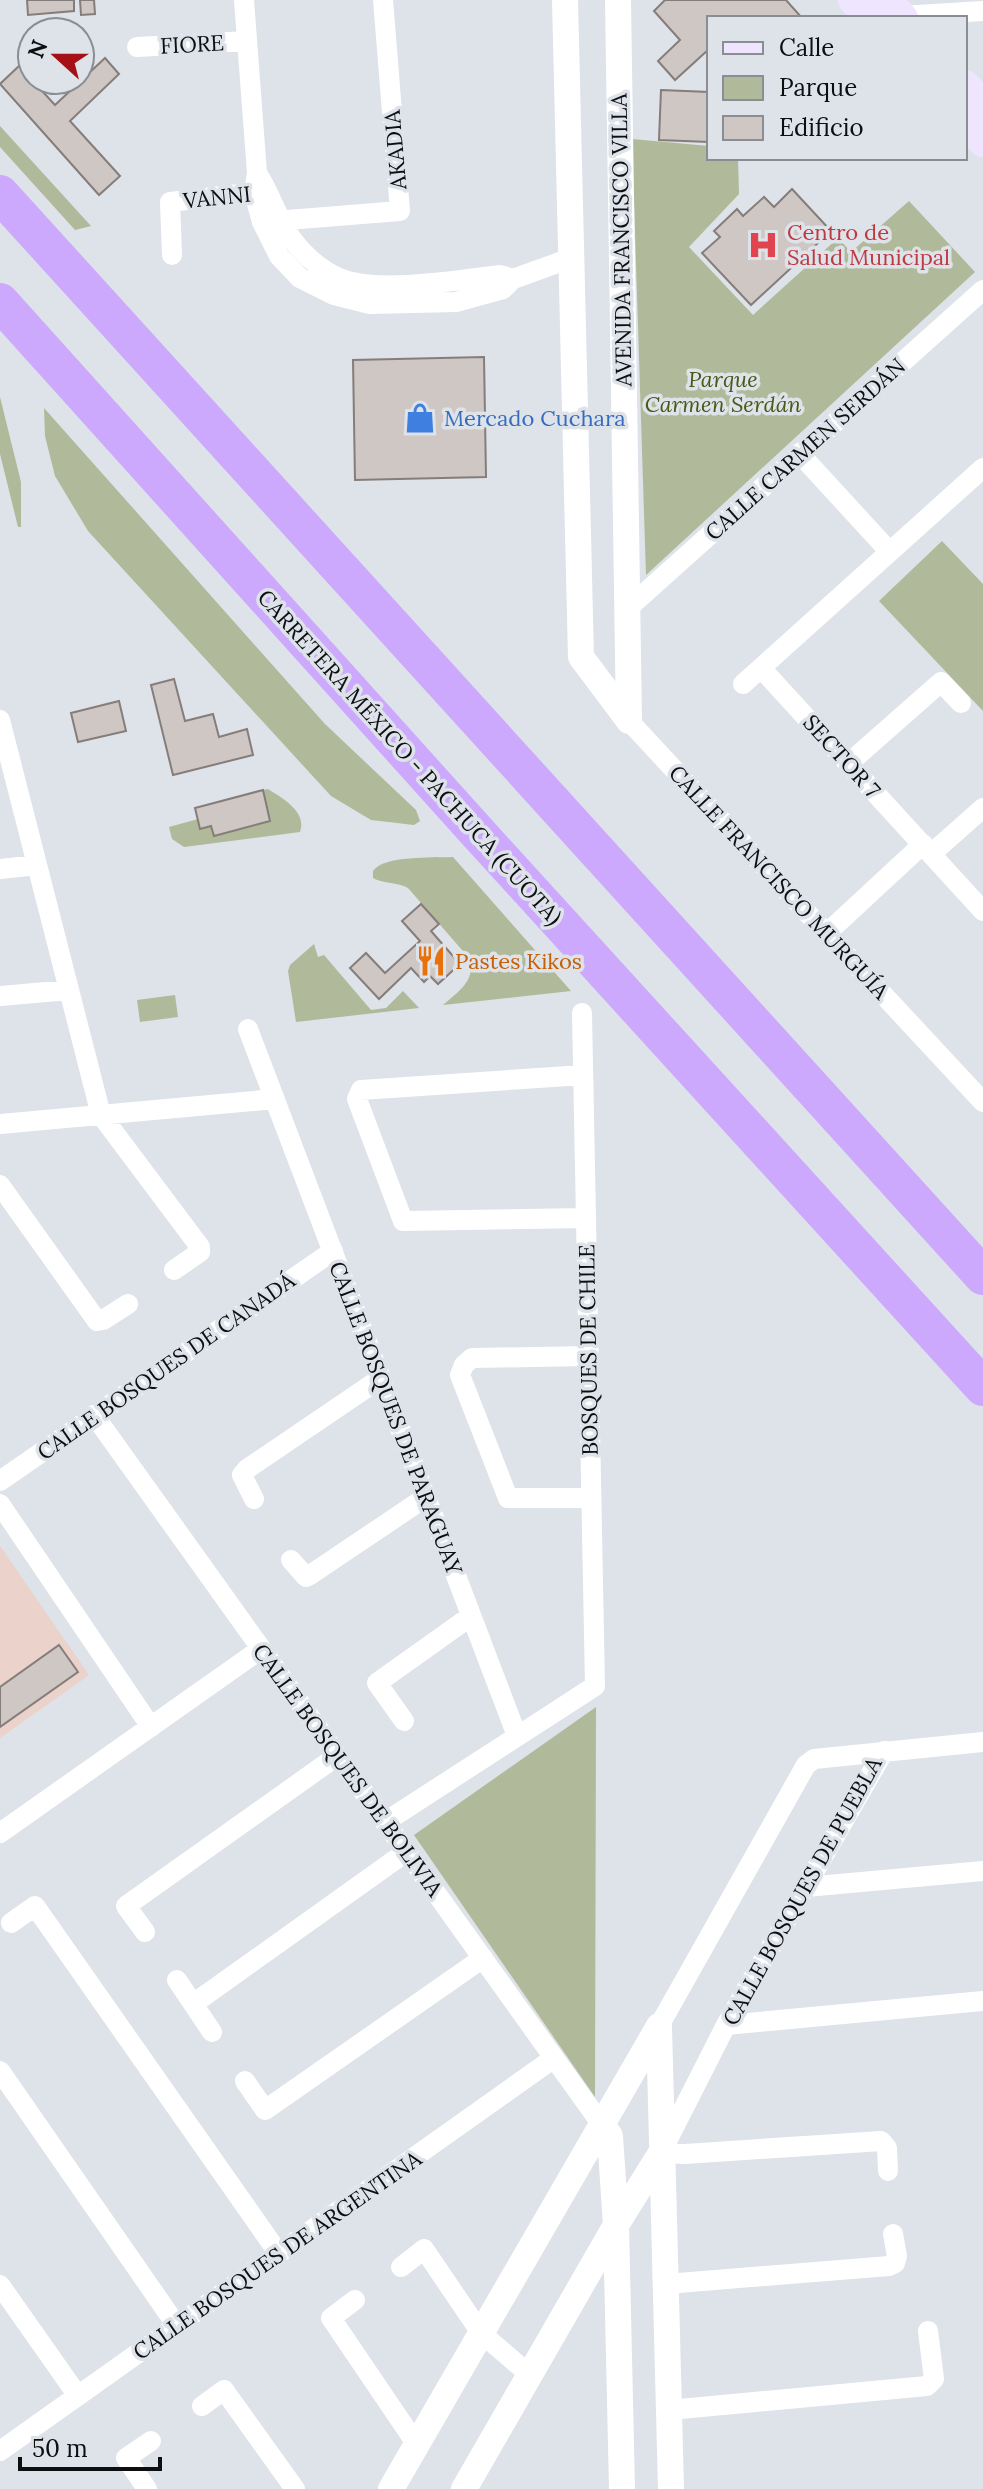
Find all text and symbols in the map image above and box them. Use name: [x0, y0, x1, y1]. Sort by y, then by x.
north arrow: [16, 16, 96, 96]
legend: [707, 16, 967, 160]
street label: FIORE: [159, 28, 225, 60]
text: Calle: [779, 32, 834, 63]
text: N: [21, 36, 53, 62]
text: Parque: [779, 72, 857, 103]
street label: AVENIDA FRANCISCO VILLA: [604, 92, 638, 388]
street label: AKADIA: [377, 108, 413, 192]
text: Edificio: [779, 112, 864, 143]
street label: VANNI: [181, 180, 252, 215]
place label: Centro de Salud Municipal: [787, 218, 950, 271]
hospital icon: Centro de Salud Municipal: [746, 228, 780, 262]
street label: CALLE CARMEN SERDÁN: [699, 352, 911, 546]
park label: Parque Carmen Serdán: [645, 365, 802, 418]
shop icon: Mercado Cuchara: [403, 401, 437, 435]
place label: Mercado Cuchara: [444, 404, 626, 432]
street label: CARRETERA MÉXICO - PACHUCA (CUOTA): [252, 583, 568, 931]
street label: SECTOR 7: [797, 708, 887, 804]
street label: CALLE FRANCISCO MURGUÍA: [663, 759, 896, 1006]
restaurant icon: Pastes Kikos: [414, 944, 448, 978]
place label: Pastes Kikos: [455, 947, 582, 975]
street label: BOSQUES DE CHILE: [572, 1244, 604, 1456]
street label: CALLE BOSQUES DE PARAGUAY: [323, 1257, 469, 1580]
street label: CALLE BOSQUES DE CANADÁ: [32, 1265, 301, 1466]
street label: CALLE BOSQUES DE BOLIVIA: [247, 1638, 450, 1903]
street label: CALLE BOSQUES DE PUEBLA: [716, 1751, 888, 2030]
street label: CALLE BOSQUES DE ARGENTINA: [127, 2144, 428, 2366]
scale bar: [20, 2421, 160, 2471]
text: 50 m: [32, 2433, 88, 2464]

